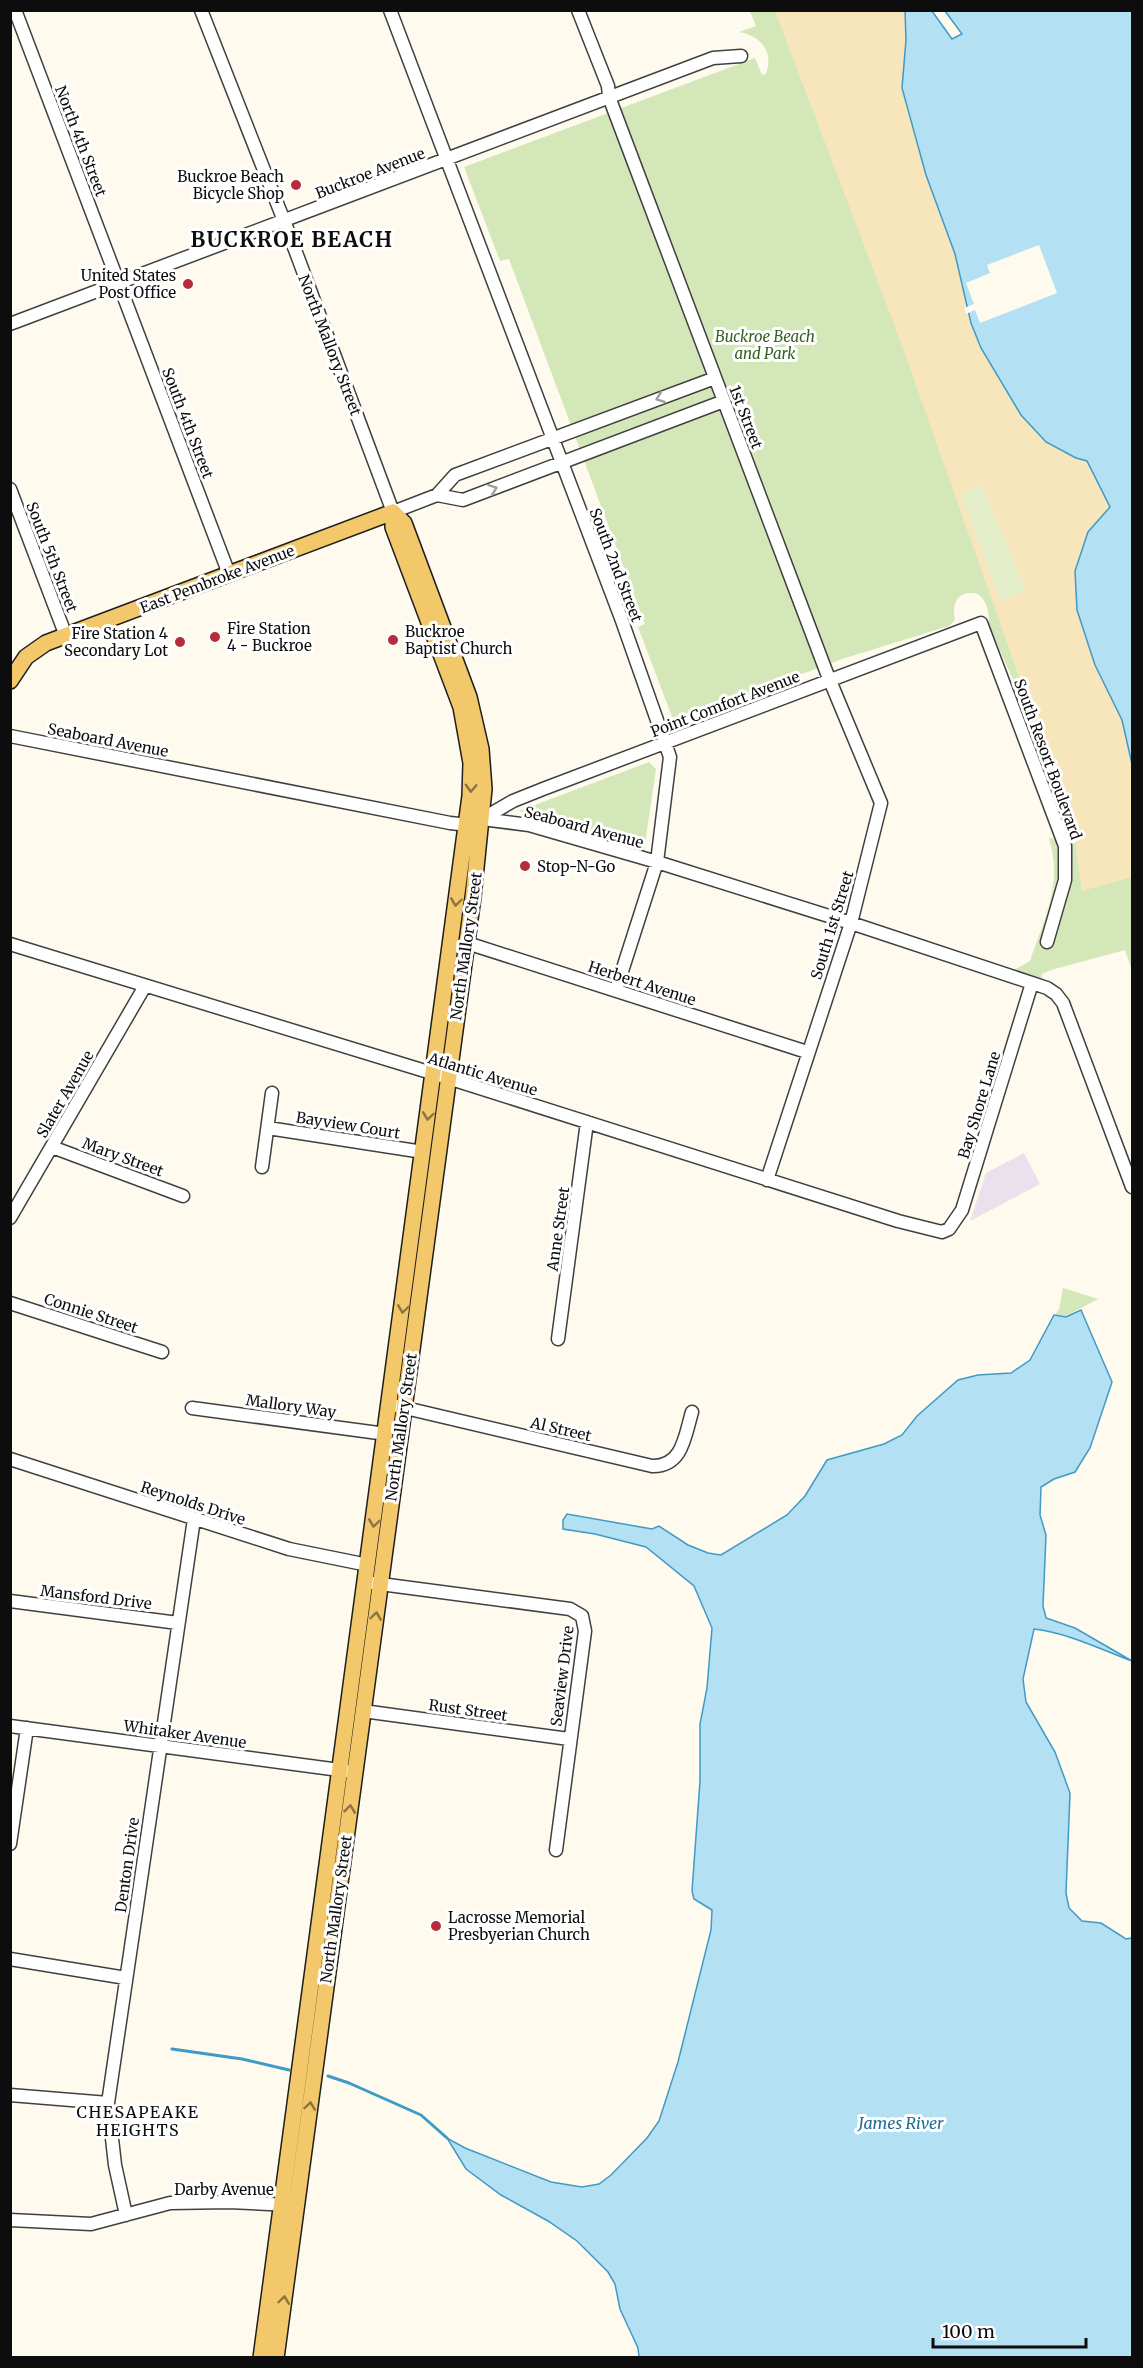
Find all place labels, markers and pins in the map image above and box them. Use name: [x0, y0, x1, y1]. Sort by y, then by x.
place label: Buckroe Beach Bicycle Shop: [177, 167, 284, 203]
marker: Buckroe Beach Bicycle Shop: [289, 178, 303, 192]
place label: United States Post Office: [81, 266, 176, 302]
marker: United States Post Office: [181, 277, 195, 291]
place label: Fire Station 4 - Buckroe: [227, 619, 312, 655]
place label: Buckroe Baptist Church: [405, 622, 512, 658]
place label: Fire Station 4 Secondary Lot: [64, 624, 168, 660]
marker: Fire Station 4 - Buckroe: [208, 630, 222, 644]
marker: Buckroe Baptist Church: [386, 633, 400, 647]
marker: Fire Station 4 Secondary Lot: [173, 635, 187, 649]
place label: Stop-N-Go: [537, 857, 616, 876]
marker: Stop-N-Go: [518, 859, 532, 873]
place label: Lacrosse Memorial Presbyerian Church: [448, 1908, 590, 1944]
marker: Lacrosse Memorial Presbyerian Church: [429, 1919, 443, 1933]

